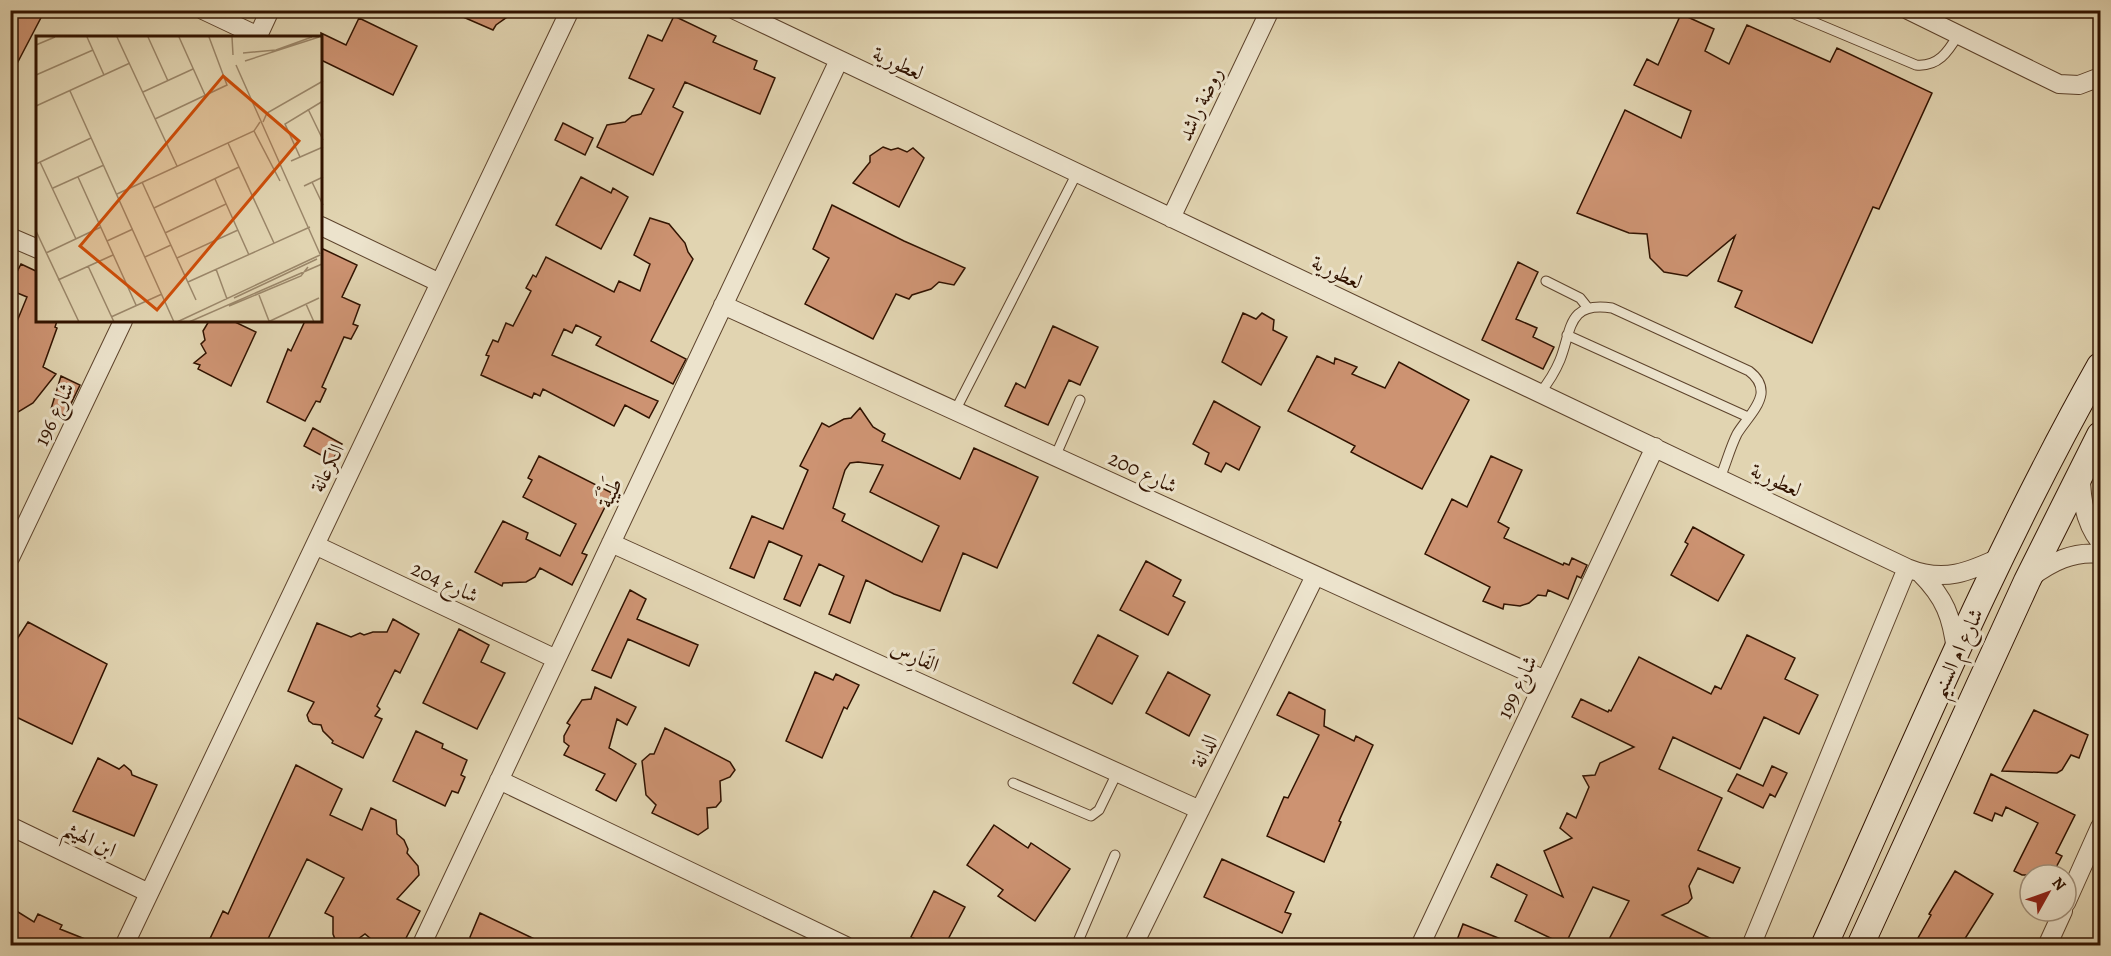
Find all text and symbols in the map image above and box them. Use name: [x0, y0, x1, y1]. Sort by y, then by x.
inset map: [36, 36, 322, 322]
street label: لعطورية: [868, 39, 928, 87]
street label: روضة راشد: [1171, 63, 1229, 145]
street label: لعطورية: [1307, 248, 1367, 296]
street label: شارع 196: [27, 378, 84, 452]
street label: الكرعانة: [303, 439, 351, 497]
street label: شارع 200: [1102, 444, 1182, 504]
street label: لعطورية: [1746, 456, 1806, 504]
street label: طَيْبَة: [589, 473, 629, 513]
street label: شارع 204: [405, 554, 483, 613]
street label: شارع ام السنيم: [1924, 604, 1996, 705]
street label: الفَارِس: [885, 632, 944, 683]
street label: شارع 199: [1490, 651, 1547, 725]
street label: الدانة: [1184, 729, 1224, 773]
street label: ابن الهيثم: [56, 814, 121, 870]
north arrow: [2018, 863, 2078, 923]
text: N: [2047, 872, 2071, 896]

